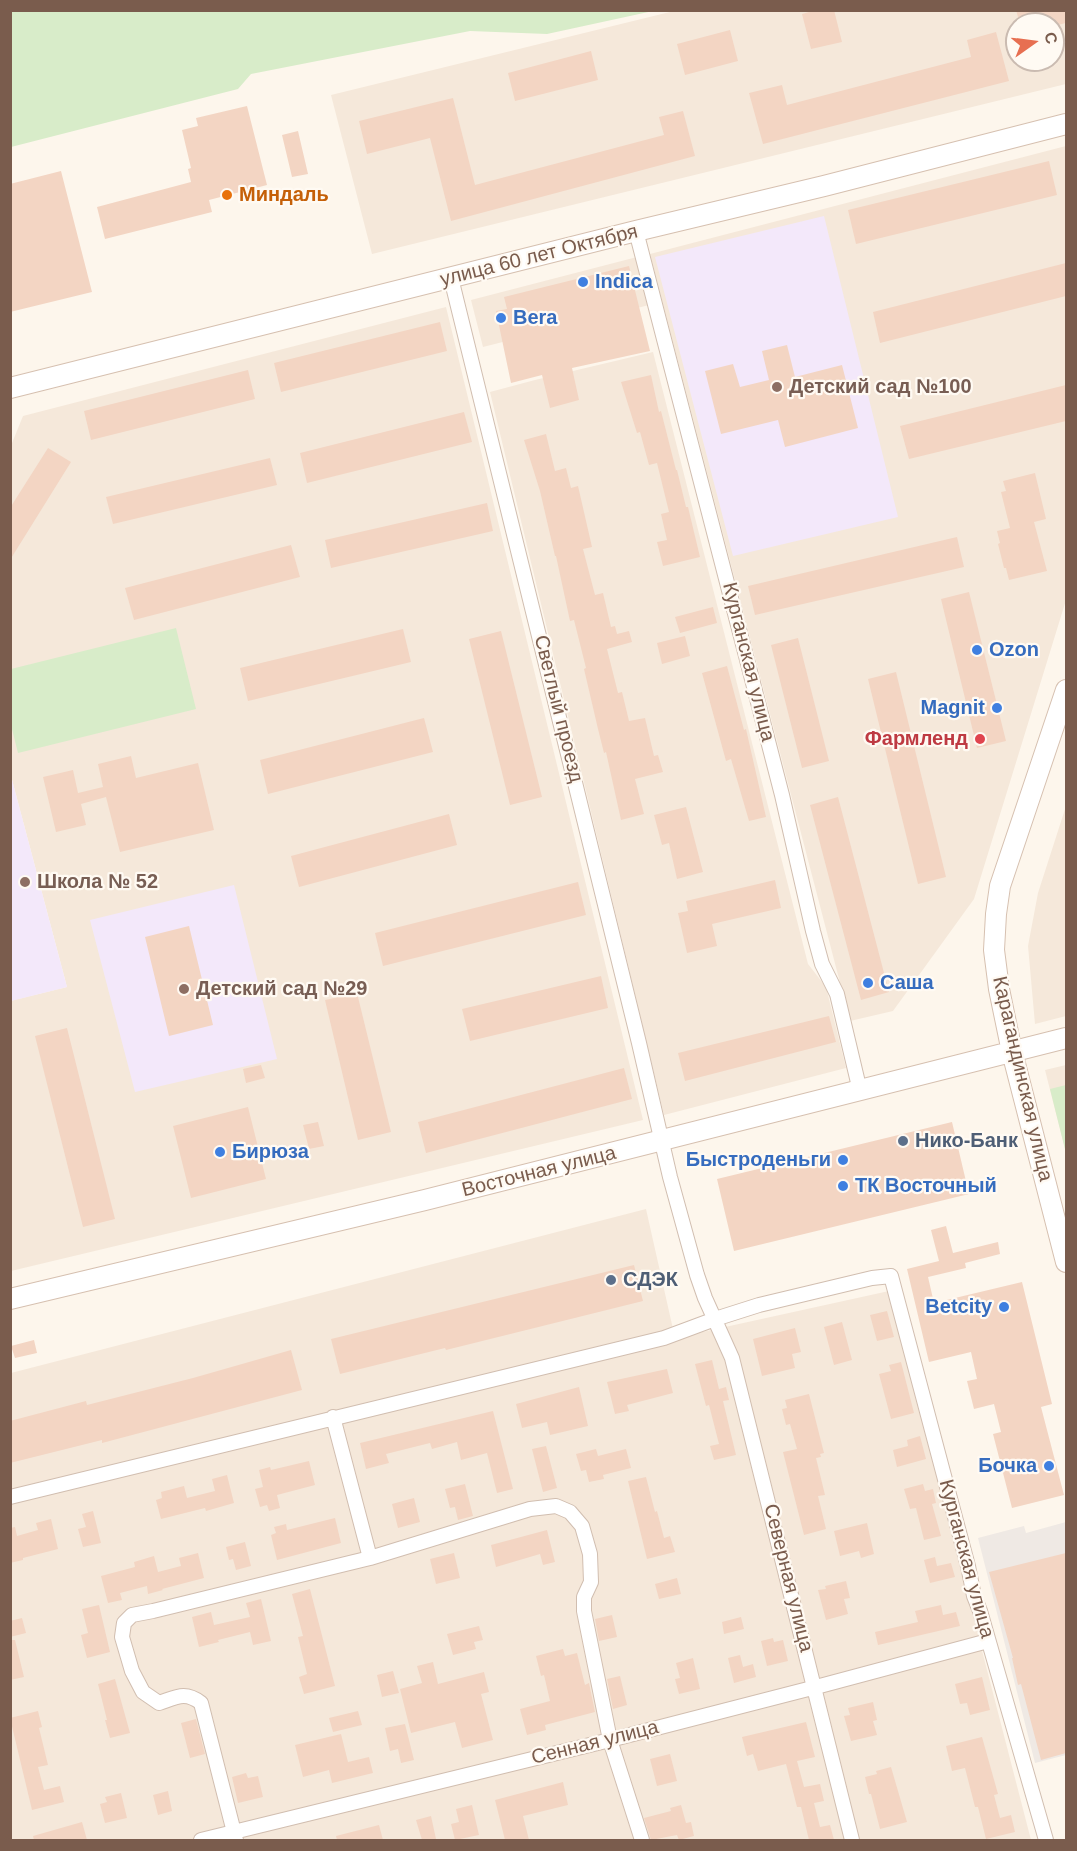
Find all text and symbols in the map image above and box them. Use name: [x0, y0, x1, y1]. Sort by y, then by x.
north arrow: [1005, 12, 1065, 72]
text: С: [1041, 30, 1061, 46]
place label: Миндаль: [239, 183, 329, 207]
marker: Миндаль: [220, 188, 234, 202]
street label: улица 60 лет Октября: [438, 220, 640, 292]
place label: Indica: [595, 270, 653, 294]
marker: Indica: [576, 275, 590, 289]
place label: Bera: [513, 306, 557, 330]
marker: Bera: [494, 311, 508, 325]
place label: Детский сад №100: [789, 375, 972, 399]
marker: Детский сад №100: [770, 380, 784, 394]
street label: Курганская улица: [717, 580, 779, 744]
street label: Светлый проезд: [528, 633, 588, 785]
place label: Ozon: [989, 638, 1039, 662]
marker: Ozon: [970, 643, 984, 657]
place label: Magnit: [921, 696, 985, 720]
marker: Magnit: [990, 701, 1004, 715]
place label: Фармленд: [865, 727, 968, 751]
marker: Фармленд: [973, 732, 987, 746]
place label: Школа № 52: [37, 870, 158, 894]
marker: Школа № 52: [18, 875, 32, 889]
place label: Саша: [880, 971, 934, 995]
street label: Карагандинская улица: [987, 974, 1057, 1184]
marker: Саша: [861, 976, 875, 990]
place label: Детский сад №29: [196, 977, 367, 1001]
marker: Детский сад №29: [177, 982, 191, 996]
place label: Нико-Банк: [915, 1129, 1018, 1153]
marker: Нико-Банк: [896, 1134, 910, 1148]
place label: Бирюза: [232, 1140, 309, 1164]
street label: Восточная улица: [459, 1141, 619, 1203]
marker: Бирюза: [213, 1145, 227, 1159]
place label: Быстроденьги: [686, 1148, 831, 1172]
marker: Быстроденьги: [836, 1153, 850, 1167]
place label: ТК Восточный: [855, 1174, 997, 1198]
marker: ТК Восточный: [836, 1179, 850, 1193]
place label: СДЭК: [623, 1268, 678, 1292]
marker: СДЭК: [604, 1273, 618, 1287]
place label: Betcity: [925, 1295, 992, 1319]
marker: Betcity: [997, 1300, 1011, 1314]
place label: Бочка: [978, 1454, 1037, 1478]
marker: Бочка: [1042, 1459, 1056, 1473]
street label: Курганская улица: [933, 1477, 999, 1641]
street label: Северная улица: [758, 1501, 818, 1655]
street label: Сенная улица: [529, 1716, 661, 1770]

